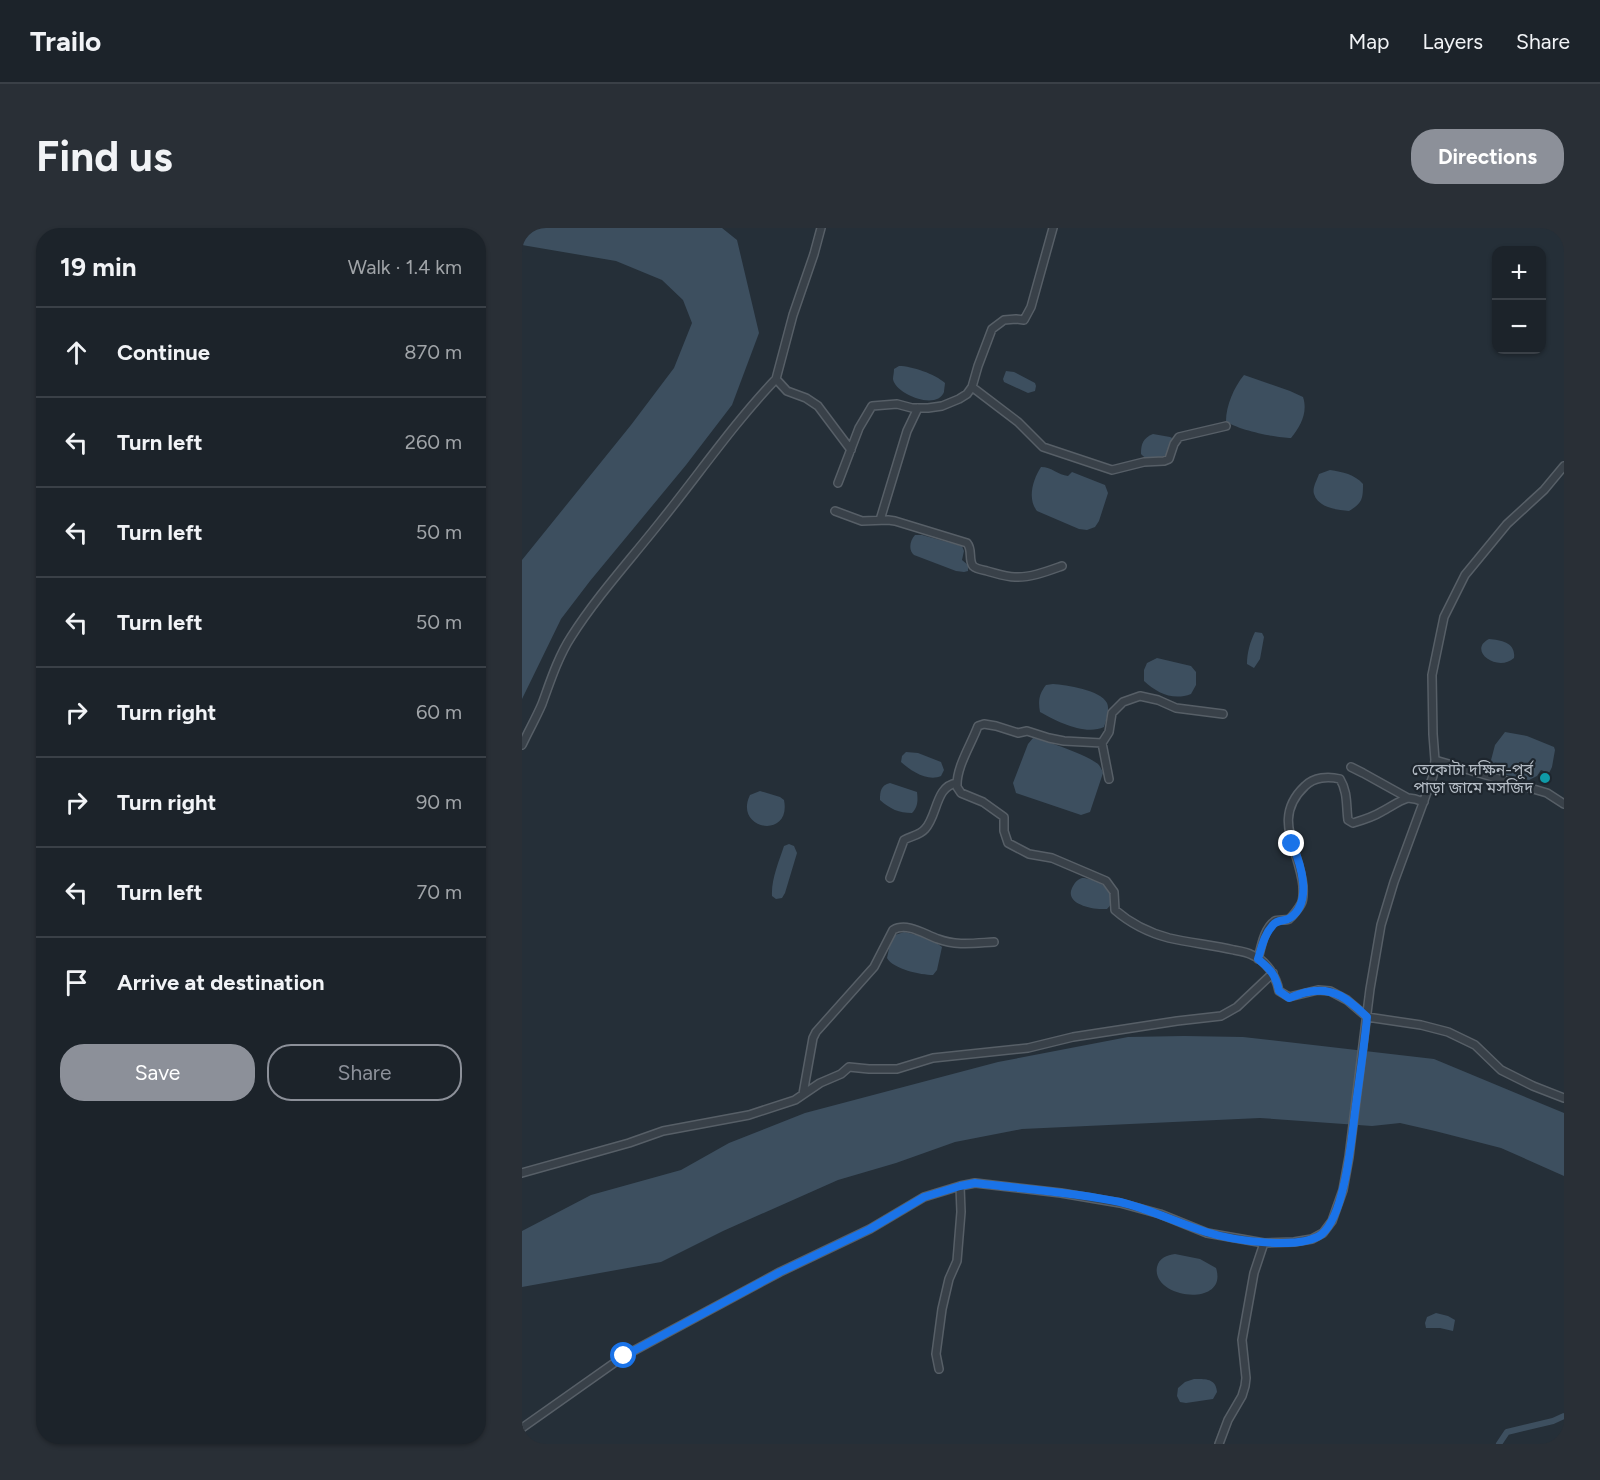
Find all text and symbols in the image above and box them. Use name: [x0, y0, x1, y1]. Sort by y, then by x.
text: Trailo: [30, 24, 101, 58]
text: Map: [1349, 29, 1389, 54]
text: Layers: [1422, 29, 1483, 54]
text: Share: [1516, 29, 1570, 54]
button: Directions: [1411, 129, 1564, 184]
text: Find us: [36, 131, 173, 182]
map controls: [1492, 246, 1546, 354]
button: +: [1492, 246, 1546, 300]
text: 19 min: [60, 251, 137, 283]
text: Walk · 1.4 km: [348, 255, 462, 279]
button: −: [1492, 300, 1546, 354]
icon: ahead: [60, 336, 93, 369]
text: Continue: [117, 339, 210, 366]
text: 870 m: [404, 340, 462, 364]
icon: left: [60, 426, 93, 459]
text: Turn left: [117, 429, 203, 456]
text: 260 m: [405, 430, 462, 454]
icon: left: [60, 516, 93, 549]
text: Turn left: [117, 519, 203, 546]
text: 50 m: [416, 520, 462, 544]
icon: left: [60, 606, 93, 639]
text: Turn left: [117, 609, 203, 636]
text: 50 m: [416, 610, 462, 634]
icon: right: [60, 696, 93, 729]
text: Turn right: [117, 699, 216, 726]
text: 60 m: [416, 700, 462, 724]
place label: তেকোটা দক্ষিন-পূর্ব পাড়া জামে মসজিদ: [1412, 760, 1534, 797]
marker: তেকোটা দক্ষিন-পূর্ব পাড়া জামে মসজিদ: [1538, 771, 1552, 785]
icon: right: [60, 786, 93, 819]
text: Turn right: [117, 789, 216, 816]
text: 90 m: [416, 790, 462, 814]
route end: [1278, 830, 1304, 856]
icon: left: [60, 876, 93, 909]
text: Turn left: [117, 879, 203, 906]
text: 70 m: [416, 880, 462, 904]
icon: arrive: [60, 966, 93, 999]
text: Arrive at destination: [117, 969, 325, 996]
button: Save: [60, 1044, 255, 1101]
button: Share: [267, 1044, 462, 1101]
route start: [610, 1342, 636, 1368]

